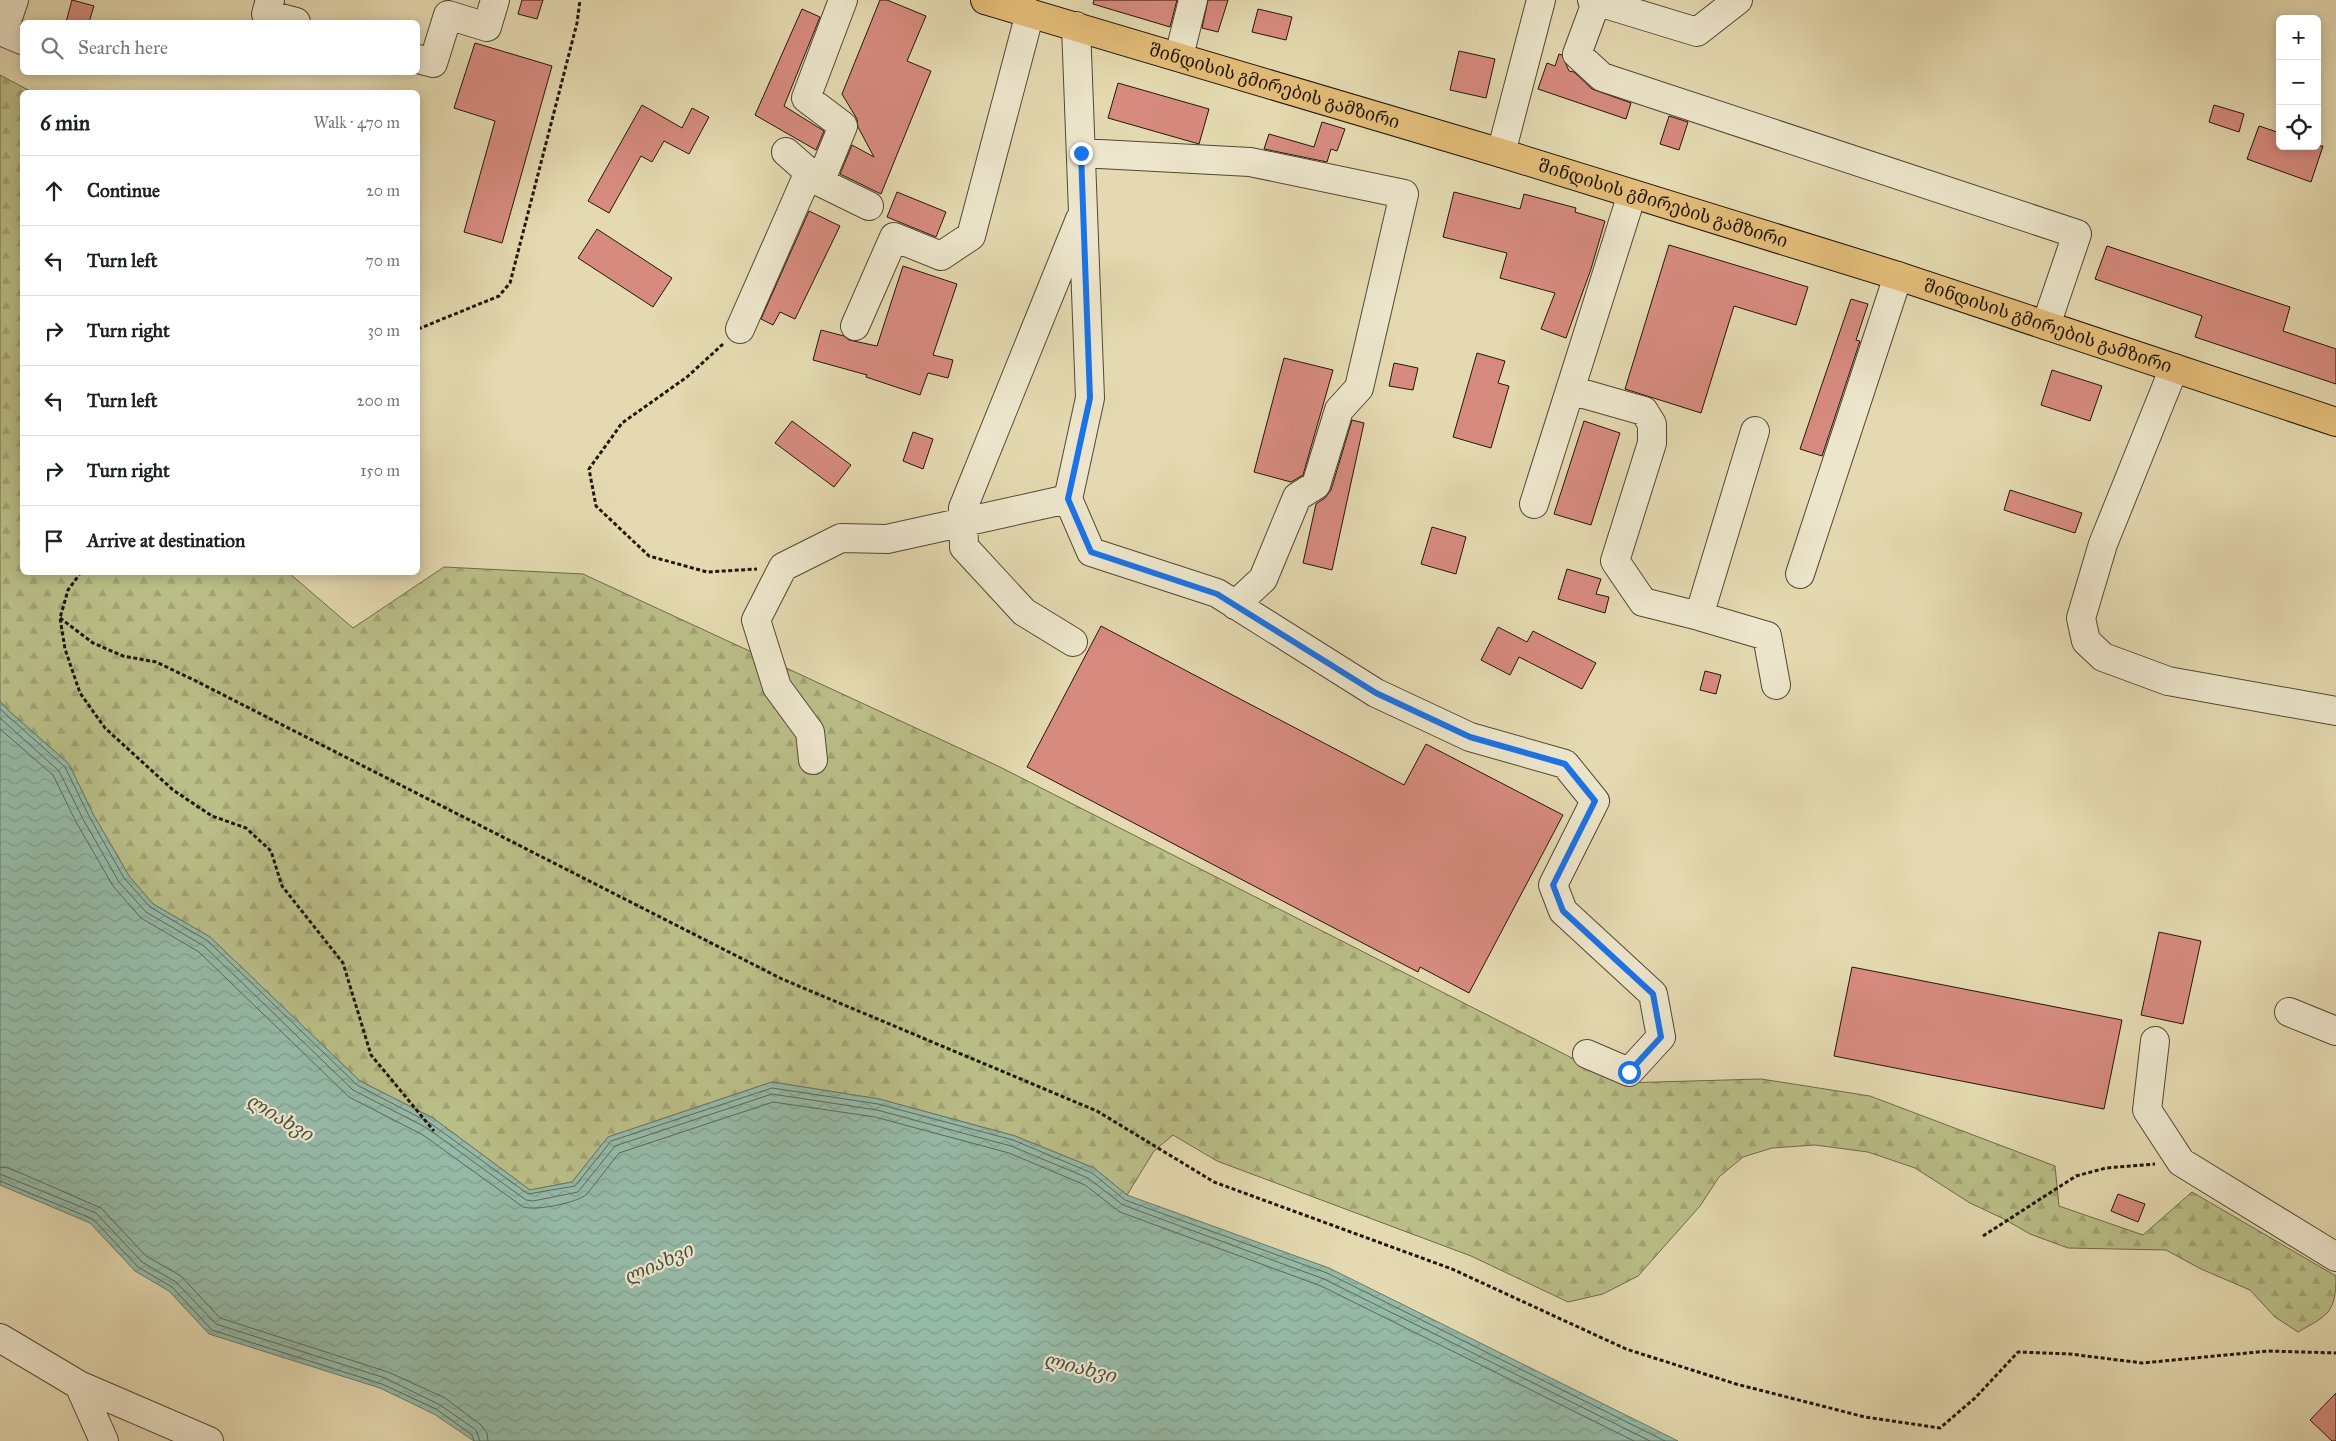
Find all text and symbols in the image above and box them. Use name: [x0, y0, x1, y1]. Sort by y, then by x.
map controls: [2276, 15, 2321, 150]
button: +: [2276, 15, 2321, 60]
search box: [20, 20, 420, 75]
icon: search: [38, 34, 66, 62]
text: Search here: [78, 36, 168, 59]
street label: შინდისის გმირების გამზირი: [1147, 38, 1402, 133]
button: −: [2276, 60, 2321, 105]
button: locate: [2276, 105, 2321, 150]
text: 6 min: [40, 110, 90, 136]
text: Walk · 470 m: [314, 113, 400, 132]
route end: [1070, 142, 1093, 165]
street label: შინდისის გმირების გამზირი: [1536, 154, 1791, 252]
icon: ahead: [40, 177, 68, 205]
text: Continue: [87, 179, 160, 202]
text: 20 m: [366, 181, 400, 200]
icon: left: [40, 247, 68, 275]
text: Turn left: [87, 249, 157, 272]
text: 70 m: [365, 251, 400, 270]
street label: შინდისის გმირების გამზირი: [1921, 274, 2175, 378]
icon: right: [40, 317, 68, 345]
text: Turn right: [87, 319, 170, 342]
text: 30 m: [367, 321, 400, 340]
icon: left: [40, 387, 68, 415]
text: Turn left: [87, 389, 157, 412]
text: 200 m: [357, 391, 400, 410]
icon: right: [40, 457, 68, 485]
text: Turn right: [87, 459, 170, 482]
text: 150 m: [360, 461, 400, 480]
icon: arrive: [40, 527, 68, 555]
text: Arrive at destination: [87, 529, 245, 552]
route start: [1618, 1061, 1641, 1084]
water label: ლიახვი: [242, 1089, 318, 1147]
water label: ლიახვი: [620, 1238, 698, 1289]
water label: ლიახვი: [1041, 1347, 1119, 1388]

